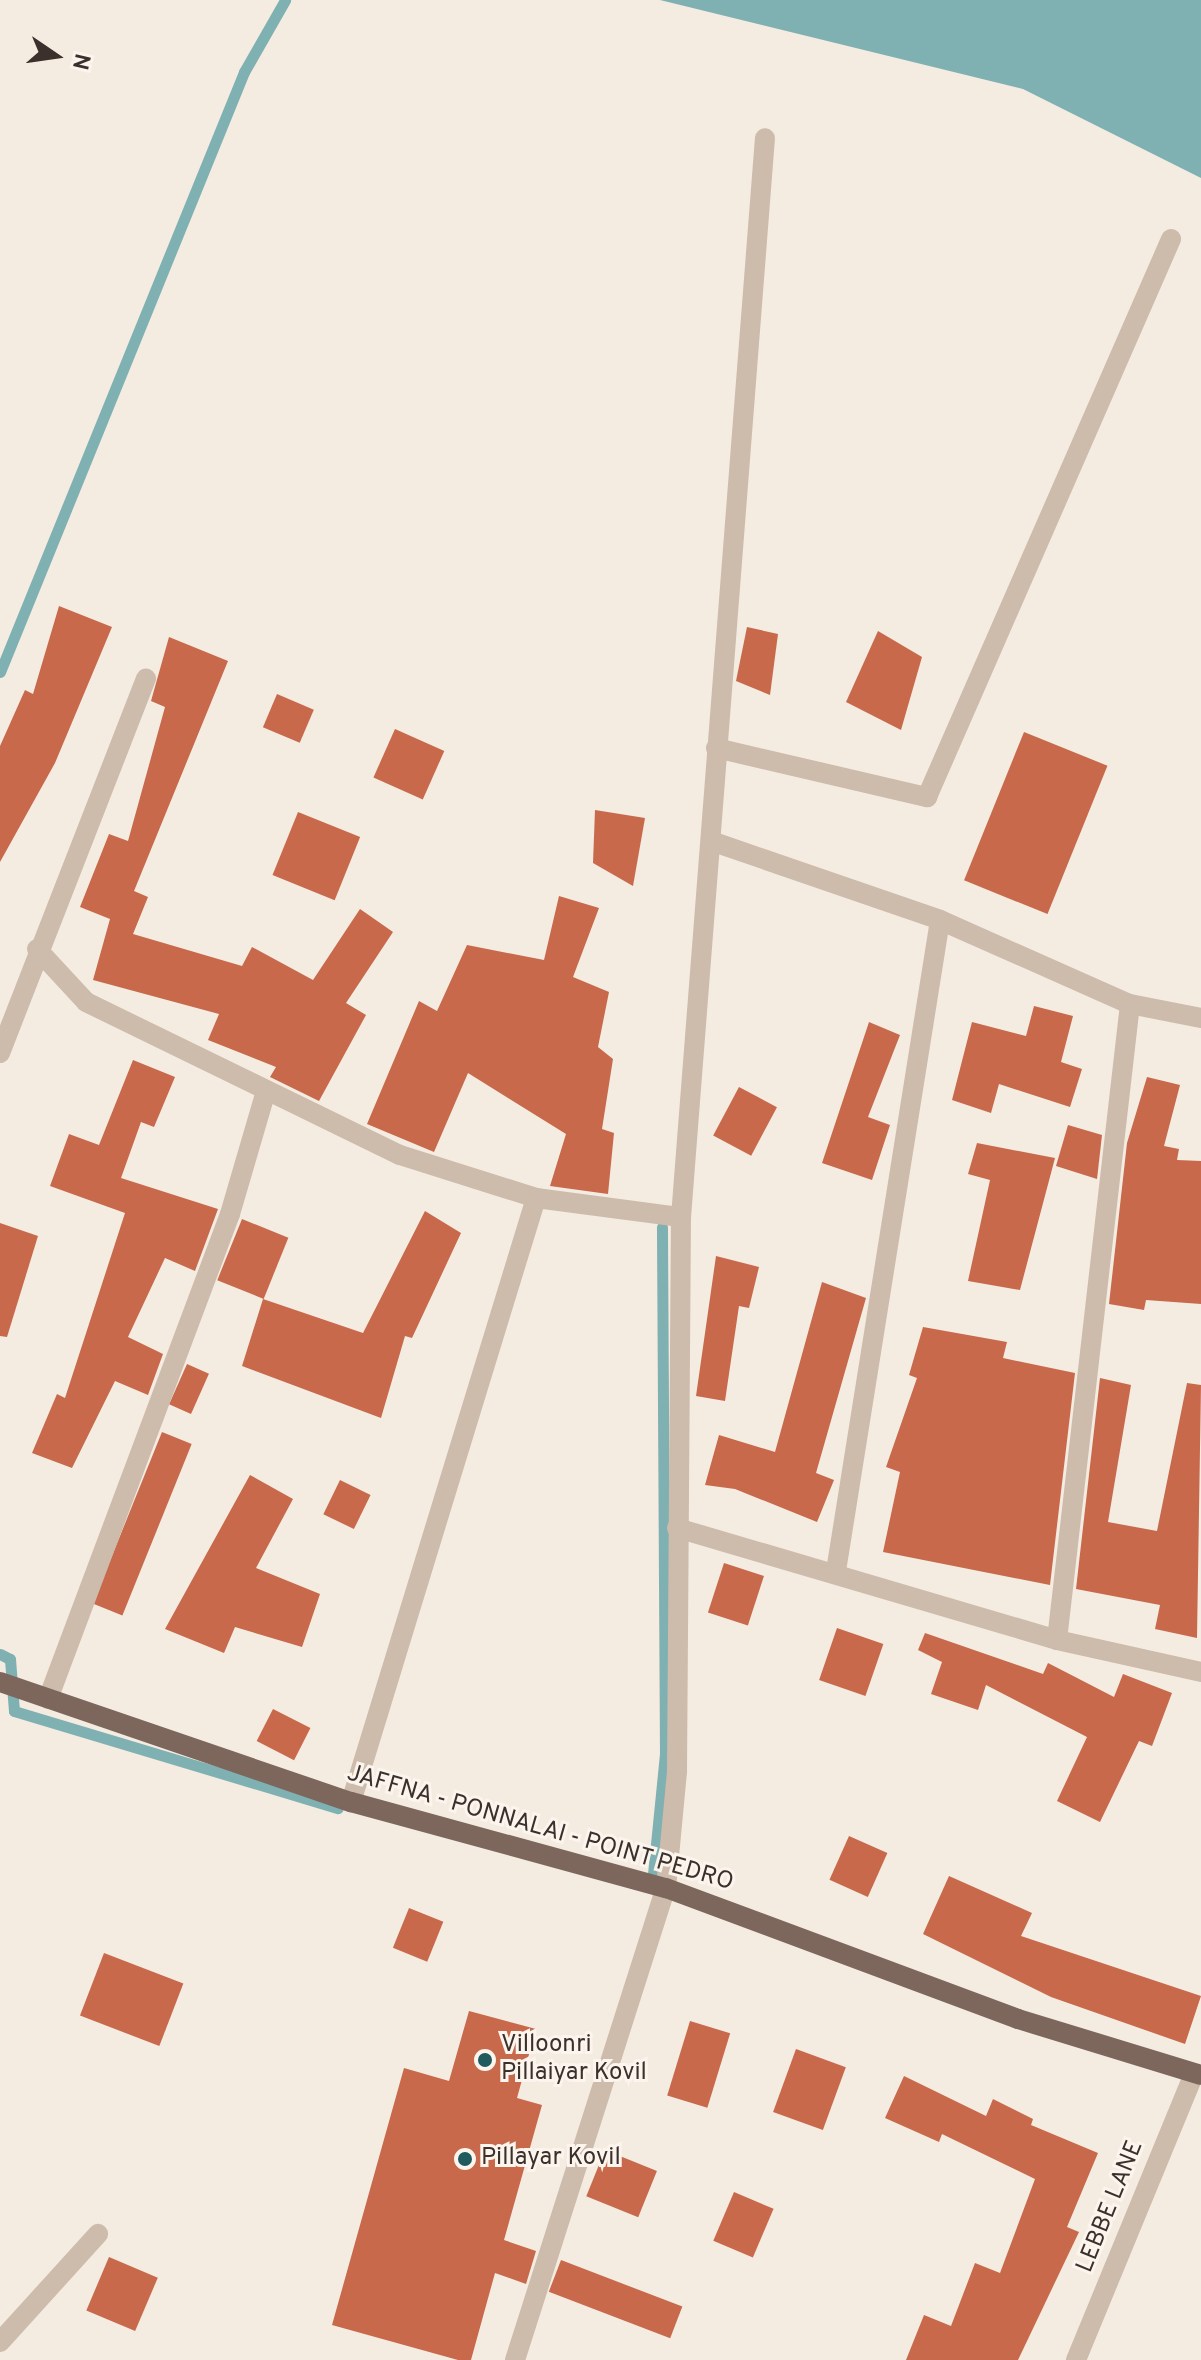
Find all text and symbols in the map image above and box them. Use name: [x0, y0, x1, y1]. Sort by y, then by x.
north arrow: [16, 16, 96, 96]
text: N: [65, 51, 95, 72]
street label: JAFFNA - PONNALAI - POINT PEDRO: [343, 1760, 737, 1898]
place label: Villoonri Pillaiyar Kovil: [501, 2032, 647, 2088]
marker: Villoonri Pillaiyar Kovil: [476, 2051, 494, 2069]
street label: LEBBE LANE: [1071, 2137, 1151, 2277]
place label: Pillayar Kovil: [481, 2145, 621, 2173]
marker: Pillayar Kovil: [456, 2150, 474, 2168]

